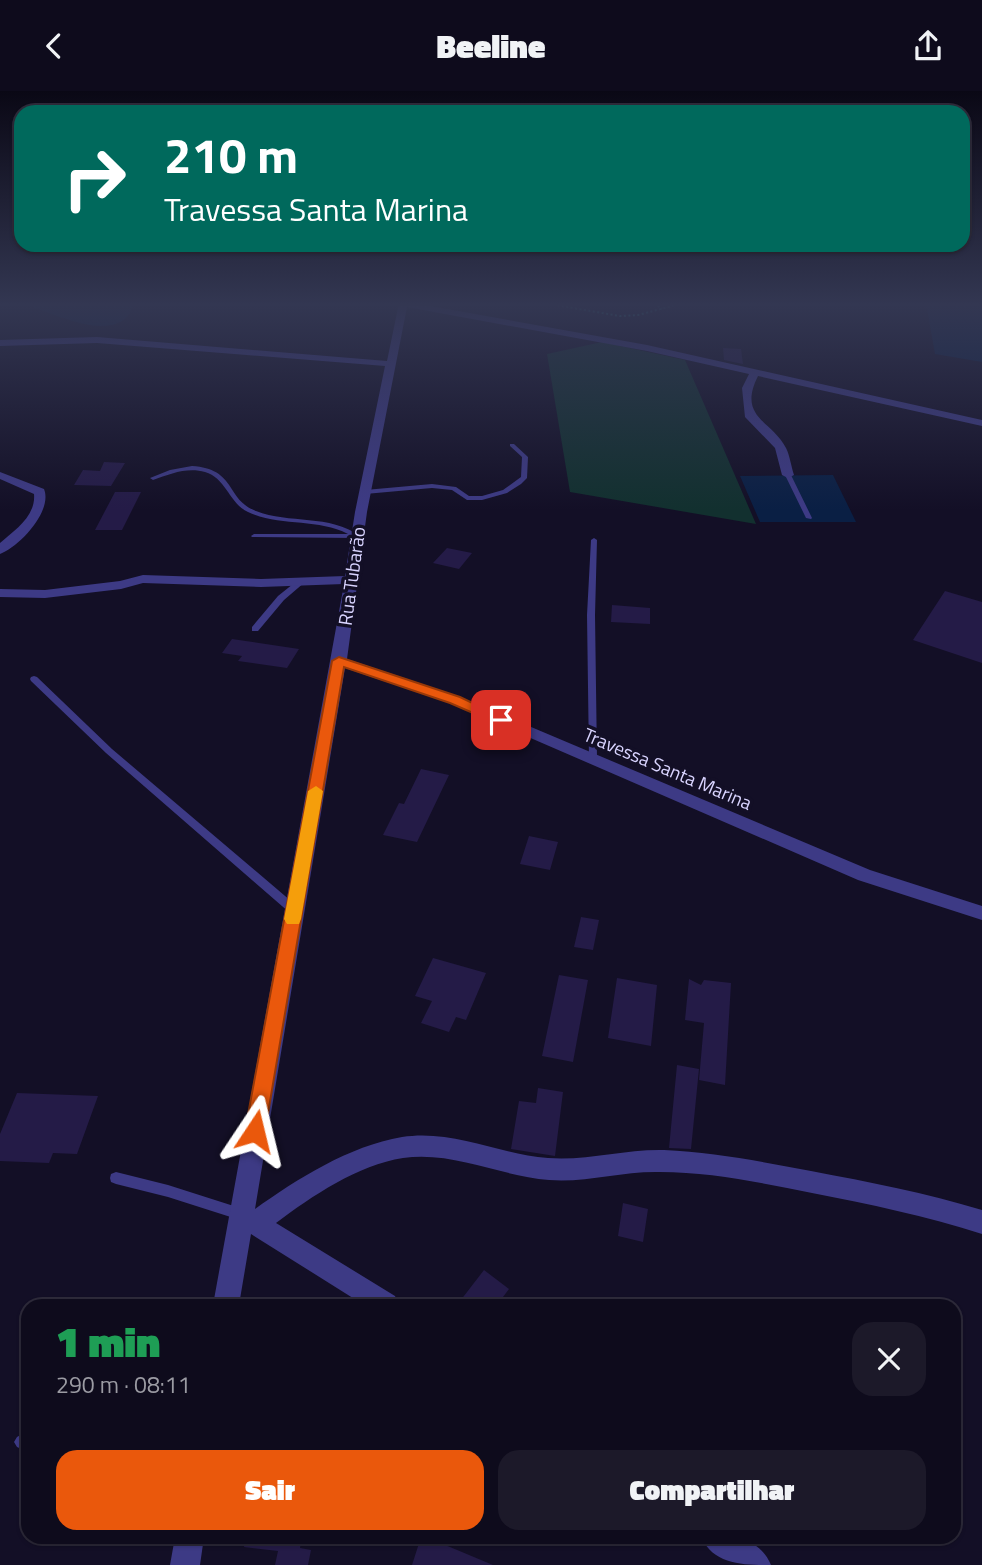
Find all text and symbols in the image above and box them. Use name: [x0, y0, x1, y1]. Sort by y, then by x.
text: Beeline: [437, 22, 545, 70]
icon: back: [35, 27, 73, 65]
icon: share: [909, 27, 947, 65]
text: 210 m: [164, 117, 298, 192]
icon: right: [49, 133, 140, 224]
text: Travessa Santa Marina: [164, 185, 468, 233]
street label: Rua Tubarão: [330, 525, 372, 627]
pin: [471, 690, 531, 750]
icon: arrive: [482, 701, 520, 739]
street label: Travessa Santa Marina: [579, 719, 757, 817]
position arrow: [218, 1094, 292, 1168]
text: 1 min: [56, 1309, 160, 1373]
button: close: [852, 1322, 926, 1396]
text: 290 m · 08:11: [56, 1367, 191, 1402]
button: Sair: [56, 1450, 484, 1530]
button: Compartilhar: [498, 1450, 926, 1530]

